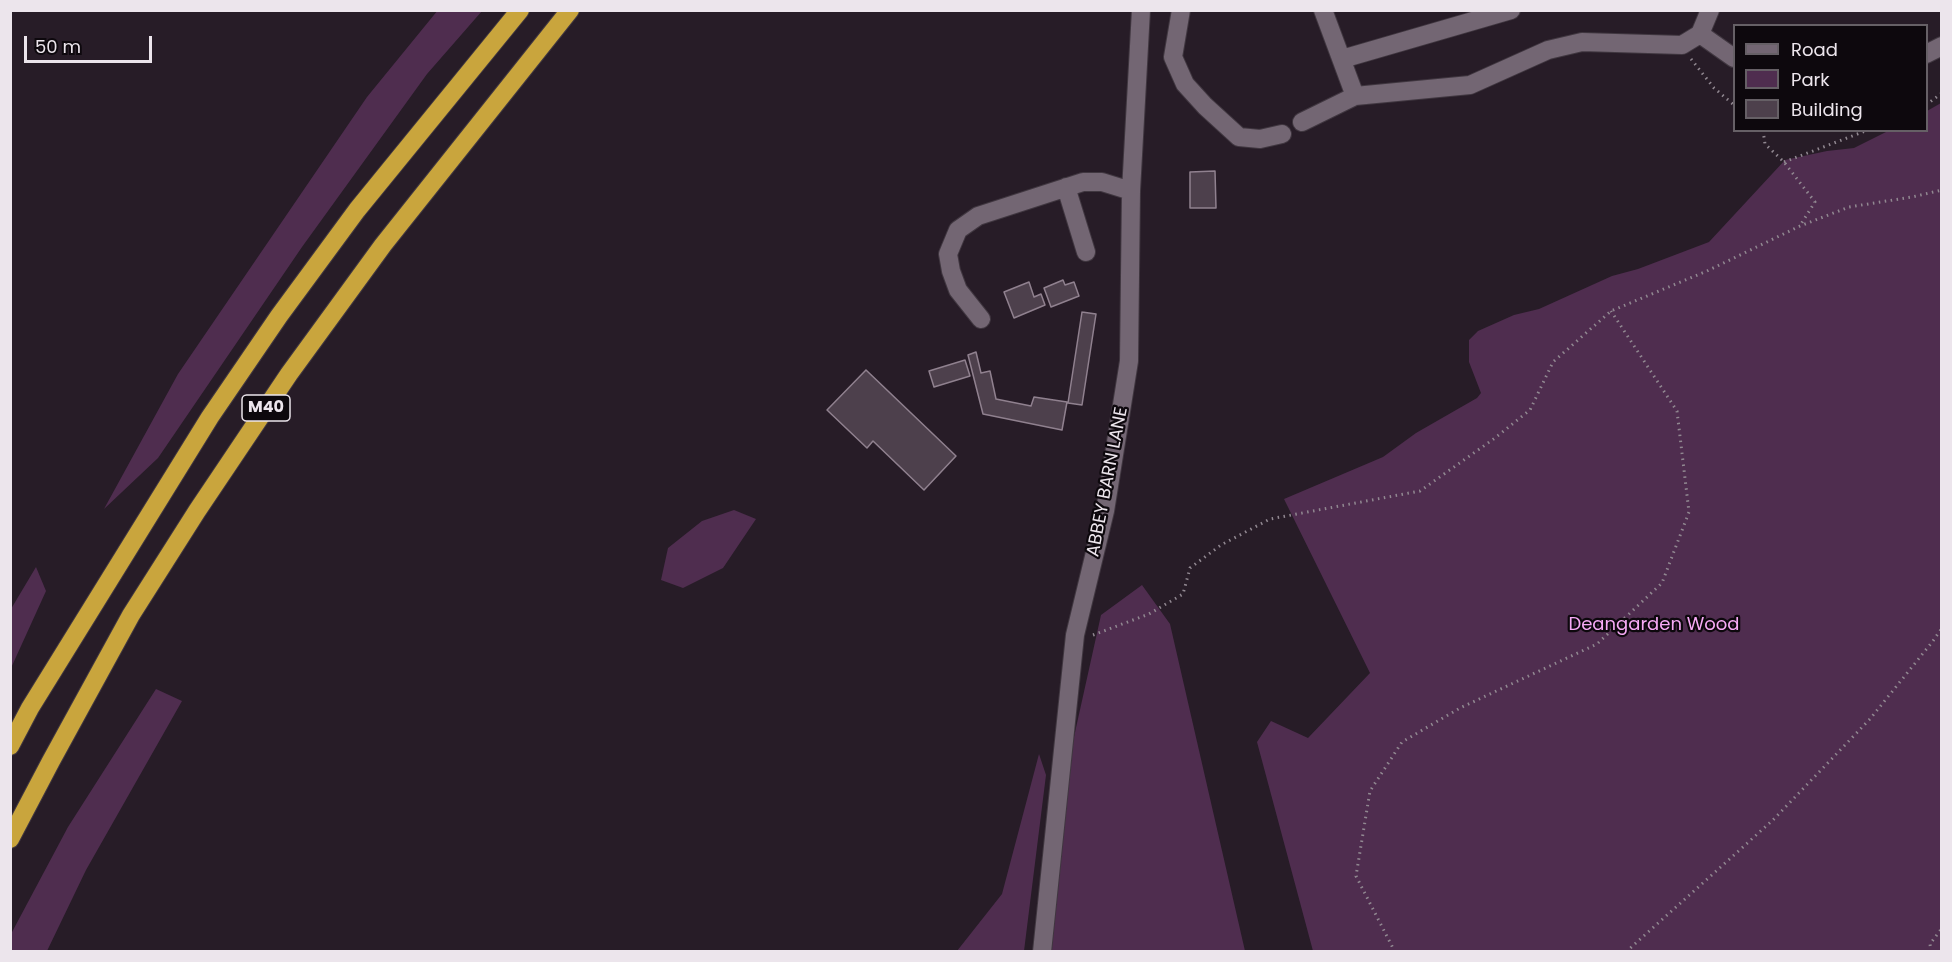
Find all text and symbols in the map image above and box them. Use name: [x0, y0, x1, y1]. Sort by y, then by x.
scale bar: [27, 24, 154, 62]
legend: [1733, 24, 1928, 132]
text: 50 m: [35, 34, 81, 59]
text: Road: [1791, 37, 1838, 62]
text: Park: [1791, 67, 1830, 92]
text: Building: [1791, 97, 1863, 122]
road number: M40: [242, 395, 290, 421]
street label: ABBEY BARN LANE: [1083, 405, 1133, 559]
park label: Deangarden Wood: [1568, 614, 1740, 636]

